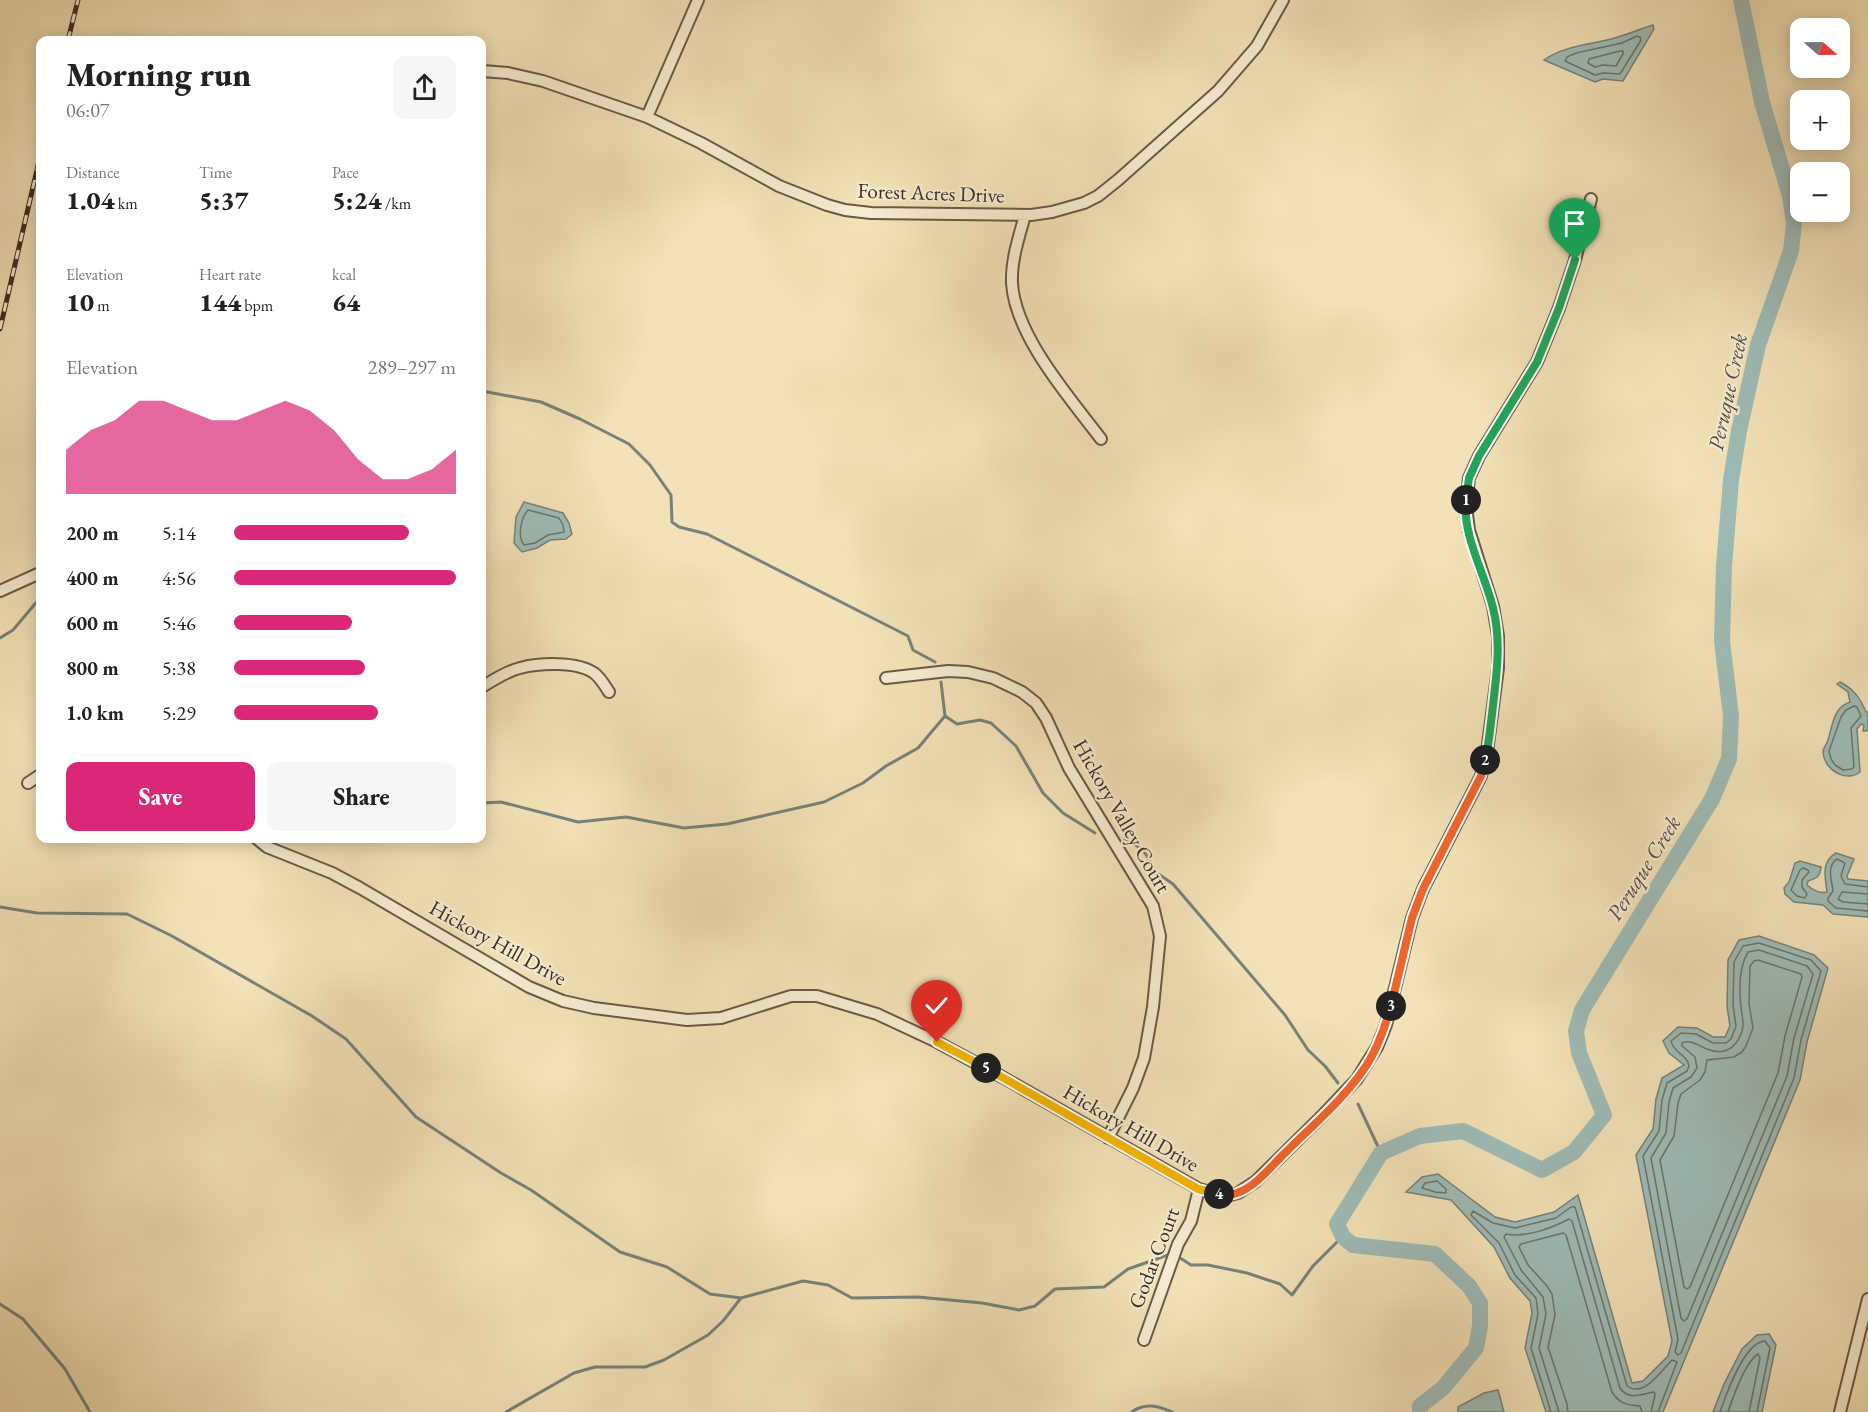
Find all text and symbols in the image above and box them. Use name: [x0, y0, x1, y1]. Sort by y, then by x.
north arrow: [1790, 18, 1850, 78]
map controls: [1790, 18, 1850, 222]
text: Morning run: [66, 53, 251, 96]
button: share: [393, 56, 456, 119]
button: +: [1790, 90, 1850, 150]
text: 06:07: [66, 97, 109, 123]
text: Distance: [66, 162, 119, 183]
text: Time: [199, 162, 232, 183]
text: Pace: [332, 162, 359, 183]
button: −: [1790, 162, 1850, 222]
street label: Forest Acres Drive: [857, 176, 1005, 209]
text: 1.04: [66, 183, 115, 217]
text: 5:37: [199, 183, 249, 217]
text: 5:24: [332, 183, 382, 217]
text: km: [115, 193, 138, 214]
text: /km: [382, 193, 411, 214]
pin: [1549, 198, 1600, 260]
icon: arrive: [1558, 207, 1591, 240]
text: Elevation: [66, 264, 124, 285]
text: Heart rate: [199, 264, 261, 285]
text: kcal: [332, 264, 356, 285]
text: 10: [66, 285, 94, 319]
text: 144: [199, 285, 241, 319]
text: 64: [332, 285, 360, 319]
text: m: [94, 295, 110, 316]
text: bpm: [241, 295, 273, 316]
water label: Peruque Creek: [1701, 331, 1754, 453]
text: Elevation: [66, 354, 138, 380]
text: 289–297 m: [368, 354, 456, 380]
pin: 1: [1451, 485, 1481, 515]
text: 1: [1462, 489, 1470, 510]
text: 200 m: [66, 520, 119, 546]
text: 5:14: [162, 520, 196, 546]
text: 400 m: [66, 565, 119, 591]
text: 4:56: [162, 565, 196, 591]
text: 600 m: [66, 610, 119, 636]
text: 5:46: [162, 610, 196, 636]
text: 800 m: [66, 655, 119, 681]
text: 5:38: [162, 655, 196, 681]
text: 1.0 km: [66, 700, 124, 726]
text: 5:29: [162, 700, 196, 726]
street label: Hickory Valley Court: [1067, 734, 1178, 898]
pin: 2: [1470, 745, 1500, 775]
text: 2: [1481, 749, 1489, 770]
button: Save: [66, 762, 255, 831]
button: Share: [267, 762, 456, 831]
water label: Peruque Creek: [1600, 810, 1687, 926]
street label: Hickory Hill Drive: [425, 894, 572, 991]
pin: [911, 980, 962, 1042]
icon: check: [920, 989, 953, 1022]
pin: 3: [1376, 991, 1406, 1021]
text: 3: [1387, 995, 1395, 1016]
pin: 5: [971, 1053, 1001, 1083]
text: 5: [982, 1057, 990, 1078]
street label: Hickory Hill Drive: [1058, 1078, 1204, 1177]
pin: 4: [1204, 1179, 1234, 1209]
text: 4: [1215, 1183, 1223, 1204]
street label: Godar Court: [1122, 1203, 1185, 1312]

